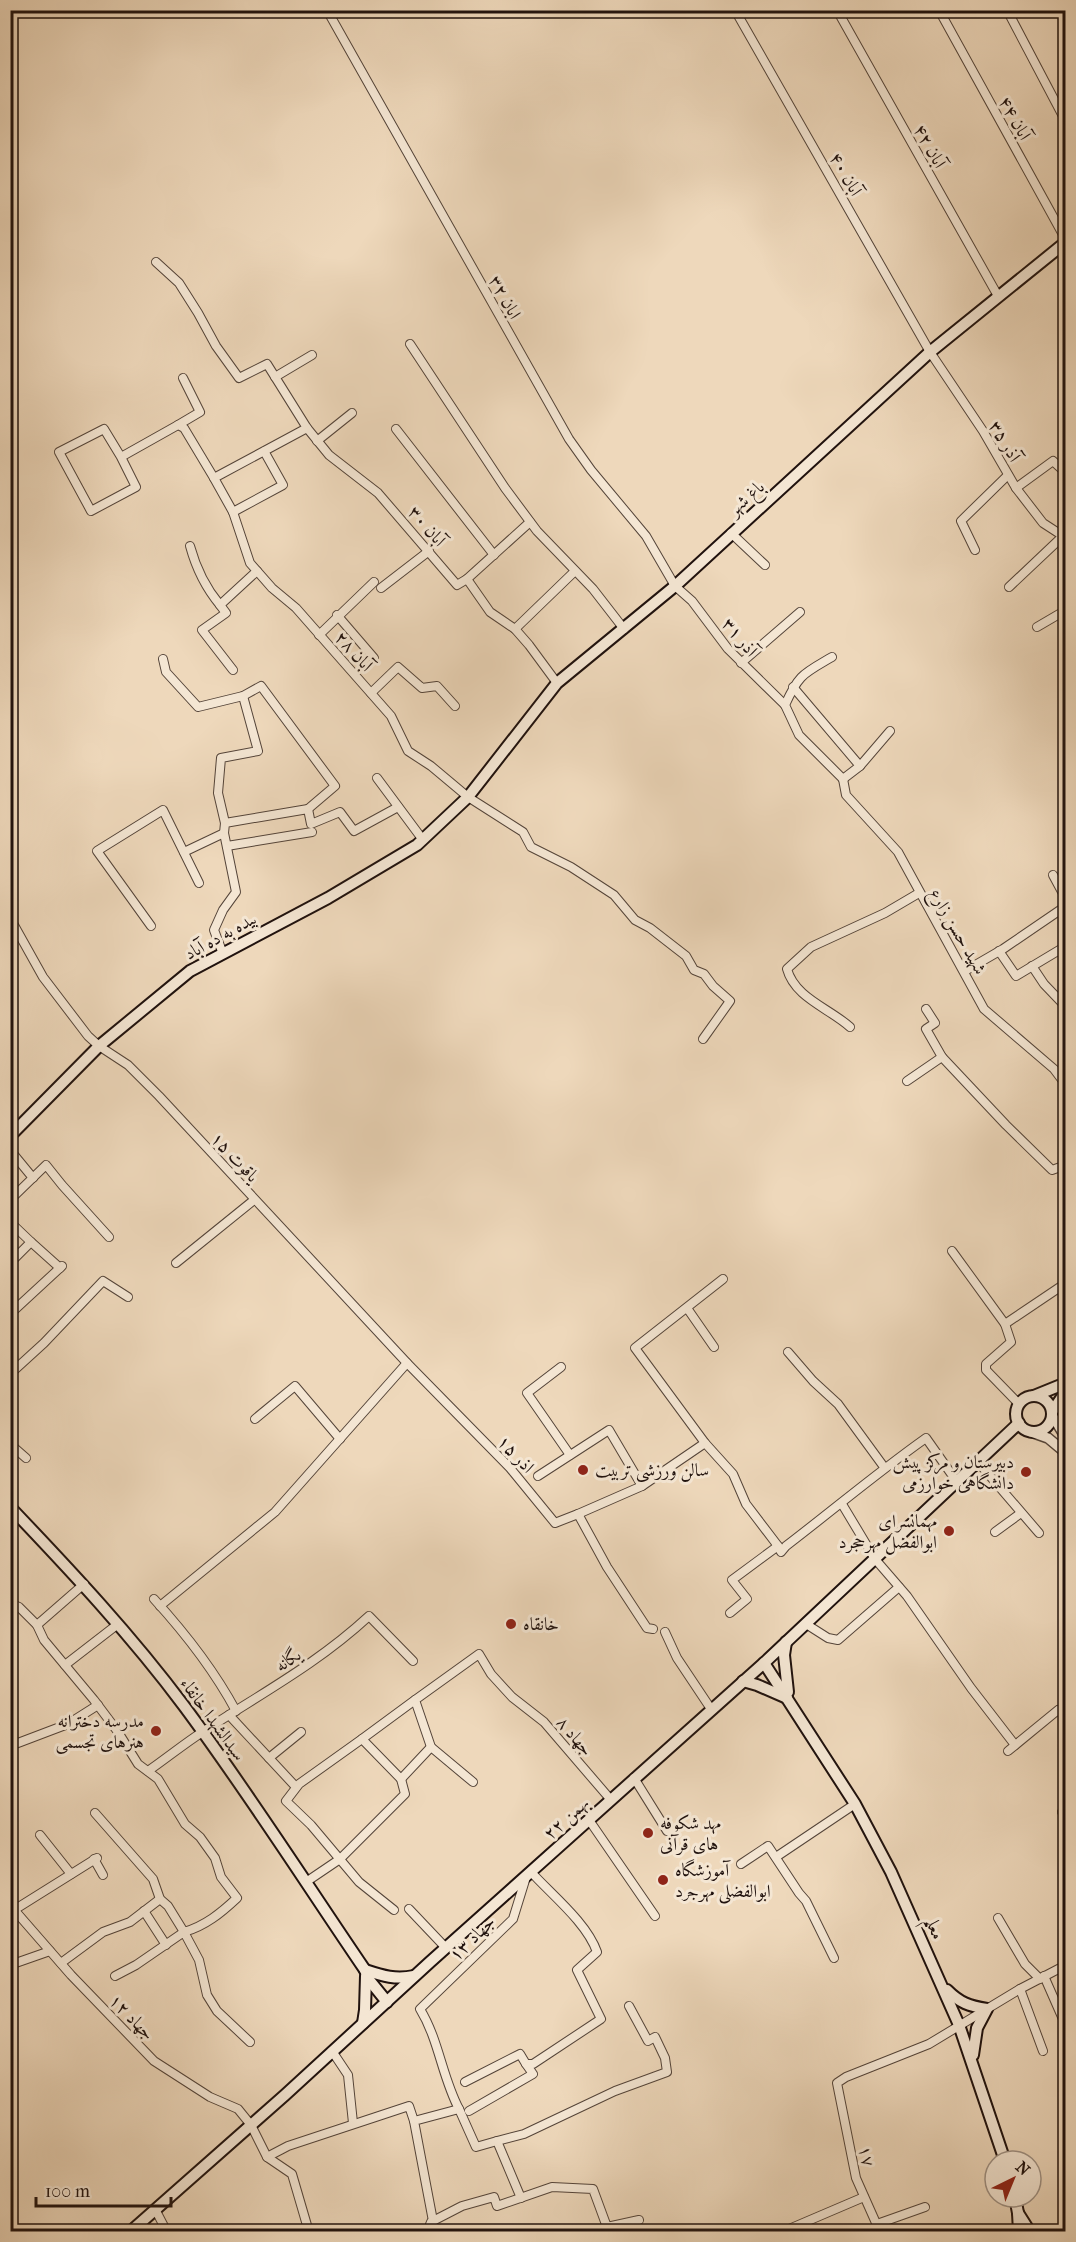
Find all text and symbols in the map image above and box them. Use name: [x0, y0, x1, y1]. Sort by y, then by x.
street label: آبان ۴۴: [994, 93, 1036, 146]
street label: آبان ۴۲: [909, 121, 951, 174]
street label: آبان ۴۰: [825, 149, 867, 202]
street label: ابان ۳۲: [484, 272, 525, 323]
street label: آذر ۳۵: [984, 417, 1026, 467]
street label: باغ شهر: [722, 477, 772, 524]
street label: آبان ۳۰: [403, 502, 451, 552]
street label: آذر ۳۱: [717, 614, 763, 663]
street label: آبان ۲۸: [330, 627, 378, 677]
street label: شهید حسن زارع: [921, 884, 991, 980]
street label: بیده به ده آباد: [181, 908, 260, 965]
street label: یاقوت ۱۵: [206, 1128, 264, 1188]
street label: اذر ۱۵: [493, 1431, 538, 1478]
place label: دبیرستان و مرکز پیش دانشگاهی خوارزمی: [892, 1452, 1014, 1494]
place label: سالن ورزشی تربیت: [595, 1460, 709, 1483]
marker: سالن ورزشی تربیت: [576, 1463, 590, 1477]
marker: دبیرستان و مرکز پیش دانشگاهی خوارزمی: [1019, 1465, 1033, 1479]
place label: مهمانسرای ابوالفضل مهرحجرد: [838, 1511, 937, 1555]
marker: مهمانسرای ابوالفضل مهرحجرد: [942, 1524, 956, 1538]
place label: خانقاه: [523, 1614, 559, 1635]
marker: خانقاه: [504, 1617, 518, 1631]
street label: یگانه: [270, 1642, 306, 1677]
street label: سیدالشهدا خانقاء: [175, 1674, 250, 1766]
place label: مدرسه دخترانه هنرهای تجسمی: [55, 1711, 144, 1754]
street label: جهاد ۸: [552, 1712, 597, 1760]
marker: مدرسه دخترانه هنرهای تجسمی: [149, 1724, 163, 1738]
street label: ۲۲ بهمن: [539, 1793, 594, 1845]
place label: مهد شکوفه های قرآنی: [660, 1813, 721, 1856]
marker: مهد شکوفه های قرآنی: [641, 1826, 655, 1840]
place label: آموزشگاه ابوالفضلی مهرجرد: [675, 1858, 771, 1904]
marker: آموزشگاه ابوالفضلی مهرجرد: [656, 1873, 670, 1887]
street label: جهاد ۱۳: [445, 1911, 500, 1965]
street label: معلم: [914, 1914, 949, 1945]
street label: جهاد ۱۲: [105, 1990, 159, 2045]
street label: ۱۷: [854, 2144, 879, 2169]
north arrow: [983, 2149, 1043, 2209]
text: N: [1012, 2157, 1034, 2180]
scale bar: [36, 2170, 171, 2208]
text: 100 m: [45, 2181, 90, 2202]

